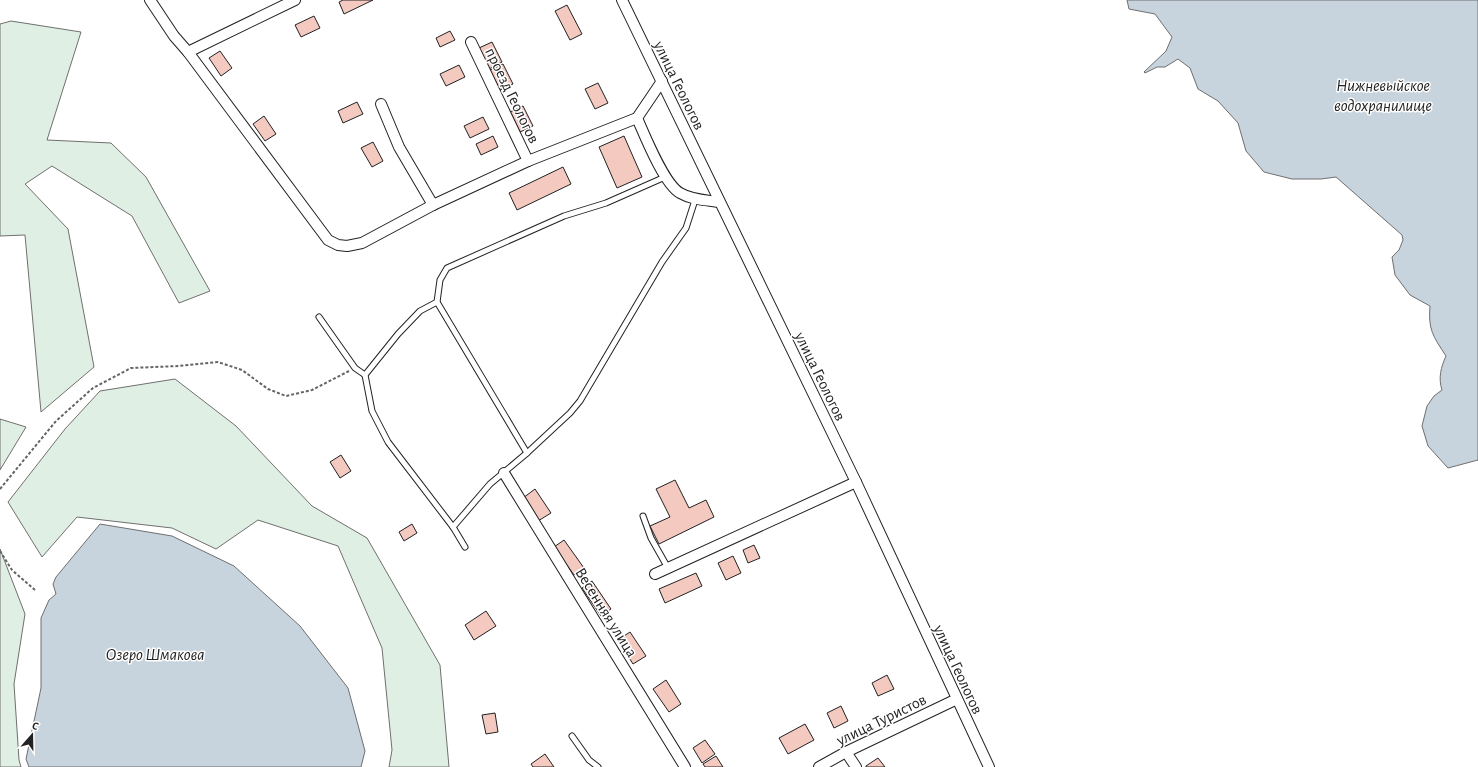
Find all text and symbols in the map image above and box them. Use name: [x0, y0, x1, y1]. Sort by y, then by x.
street label: улица Геологов: [649, 38, 707, 133]
street label: проезд Геологов: [482, 45, 542, 146]
water label: Нижневыйское водохранилище: [1334, 77, 1432, 115]
street label: улица Геологов: [790, 329, 848, 424]
street label: Весенняя улица: [571, 565, 640, 661]
street label: улица Геологов: [929, 621, 986, 717]
water label: Озеро Шмакова: [106, 646, 204, 664]
street label: улица Туристов: [833, 691, 929, 750]
north arrow: [12, 715, 52, 755]
text: С: [31, 720, 40, 732]

